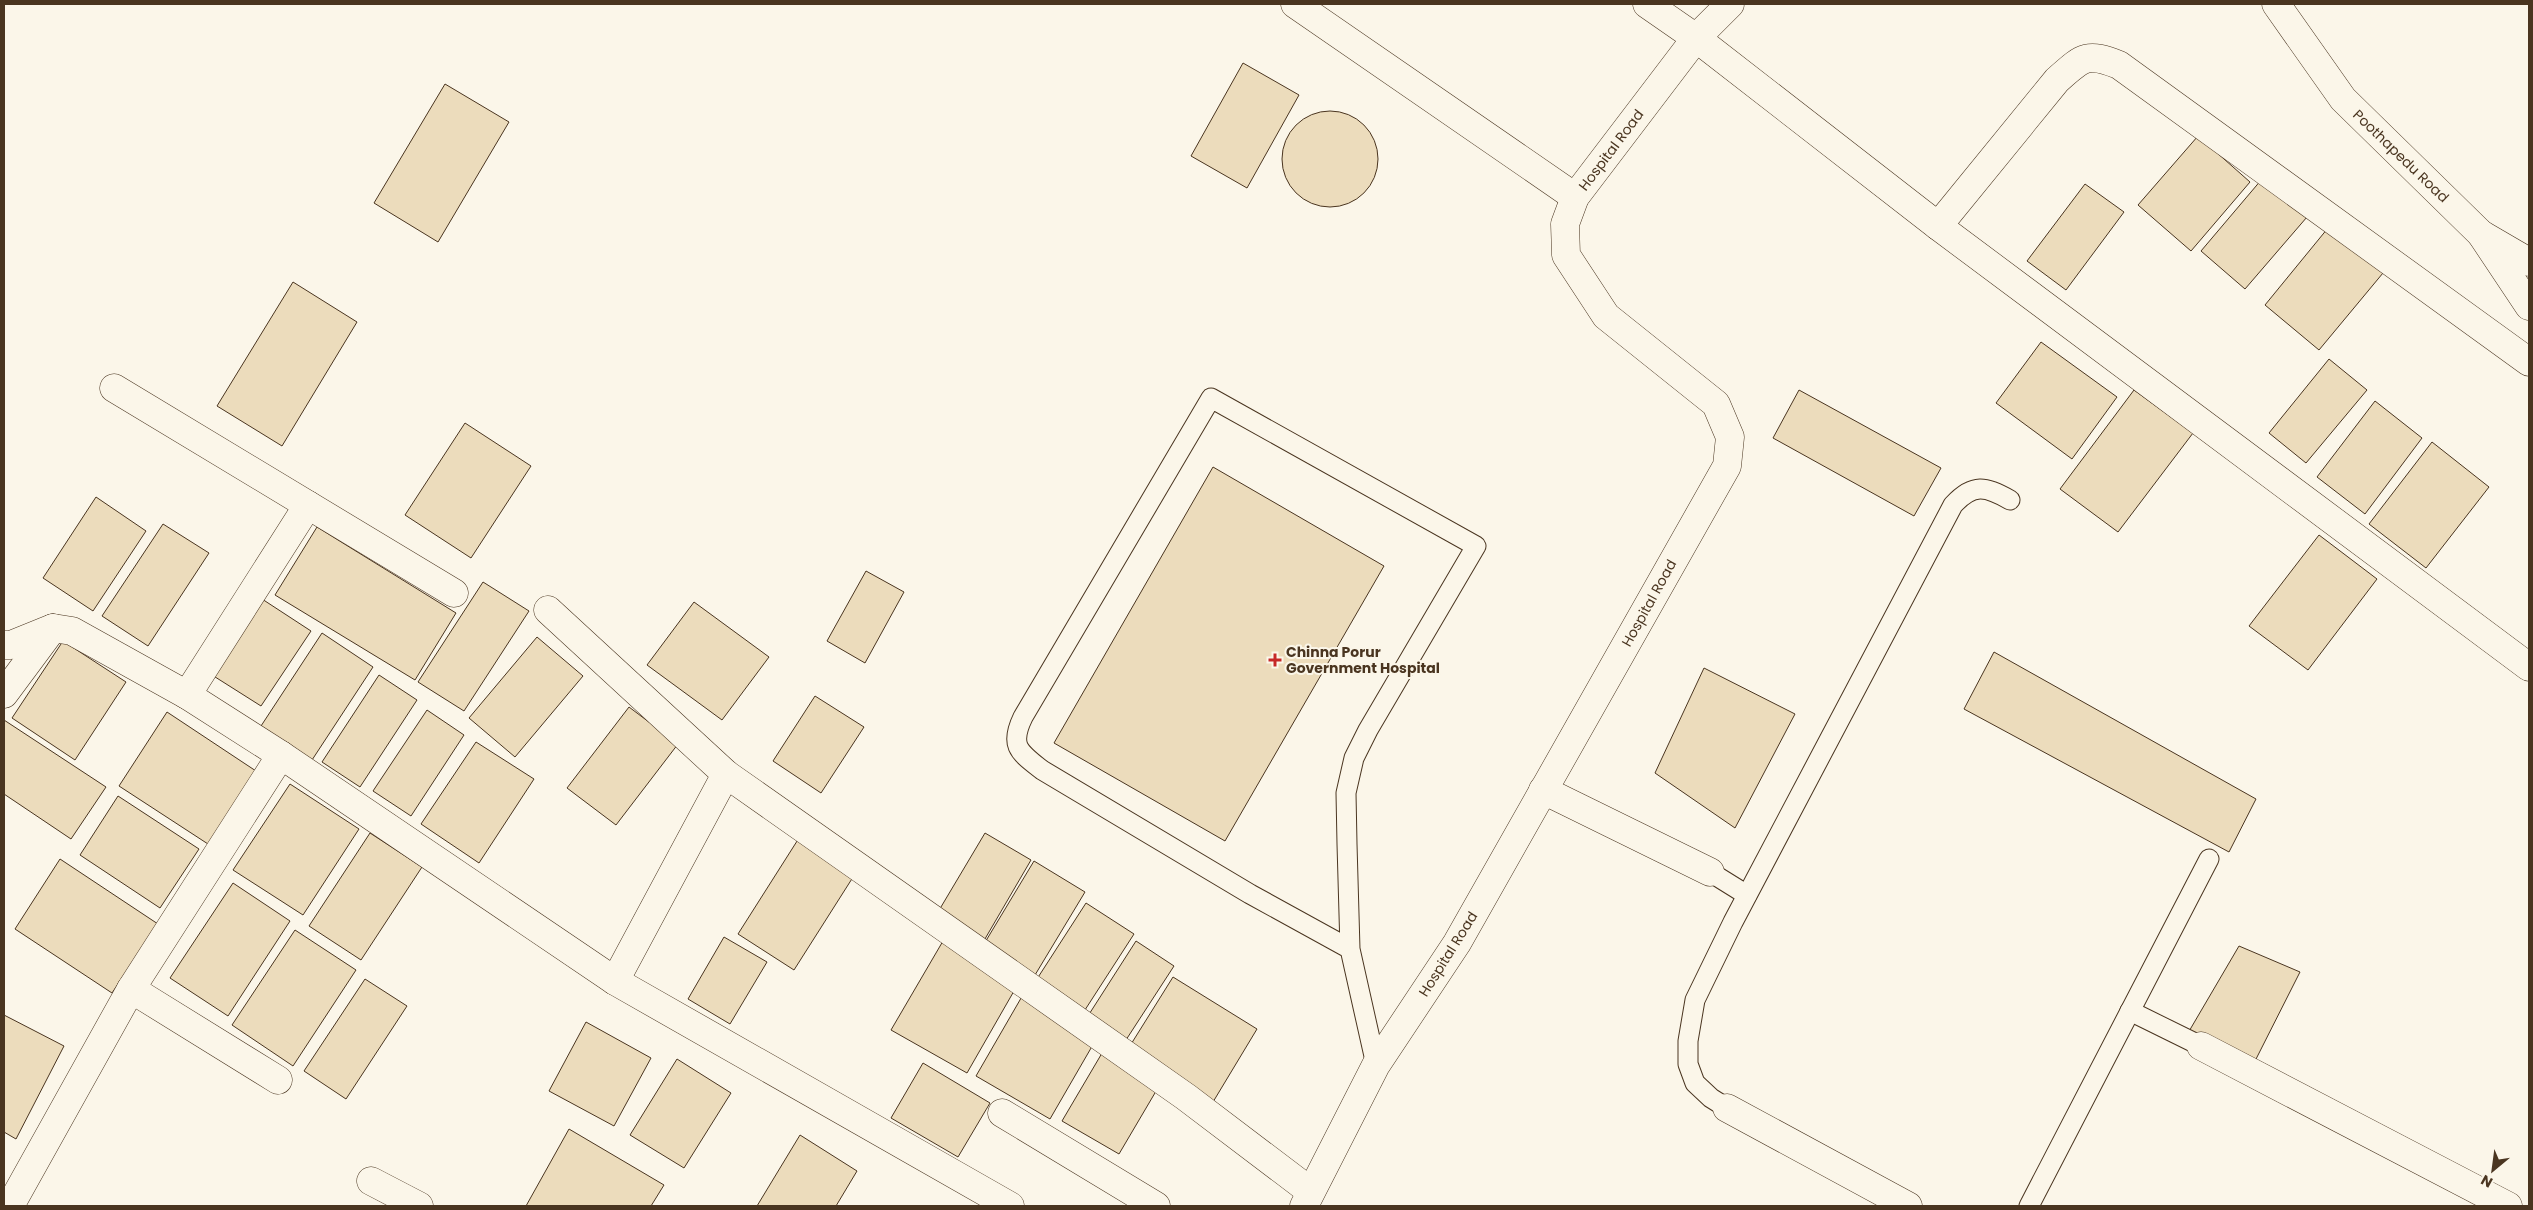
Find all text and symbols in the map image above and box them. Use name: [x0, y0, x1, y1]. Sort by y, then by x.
street label: Hospital Road: [1574, 105, 1648, 195]
street label: Poothapedu Road: [2349, 105, 2453, 207]
street label: Hospital Road: [1617, 556, 1681, 650]
place label: Chinna Porur Government Hospital: [1286, 642, 1440, 678]
marker: Chinna Porur Government Hospital: [1268, 653, 1282, 667]
street label: Hospital Road: [1414, 908, 1482, 1000]
north arrow: [2468, 1145, 2518, 1195]
text: N: [2477, 1170, 2496, 1193]

